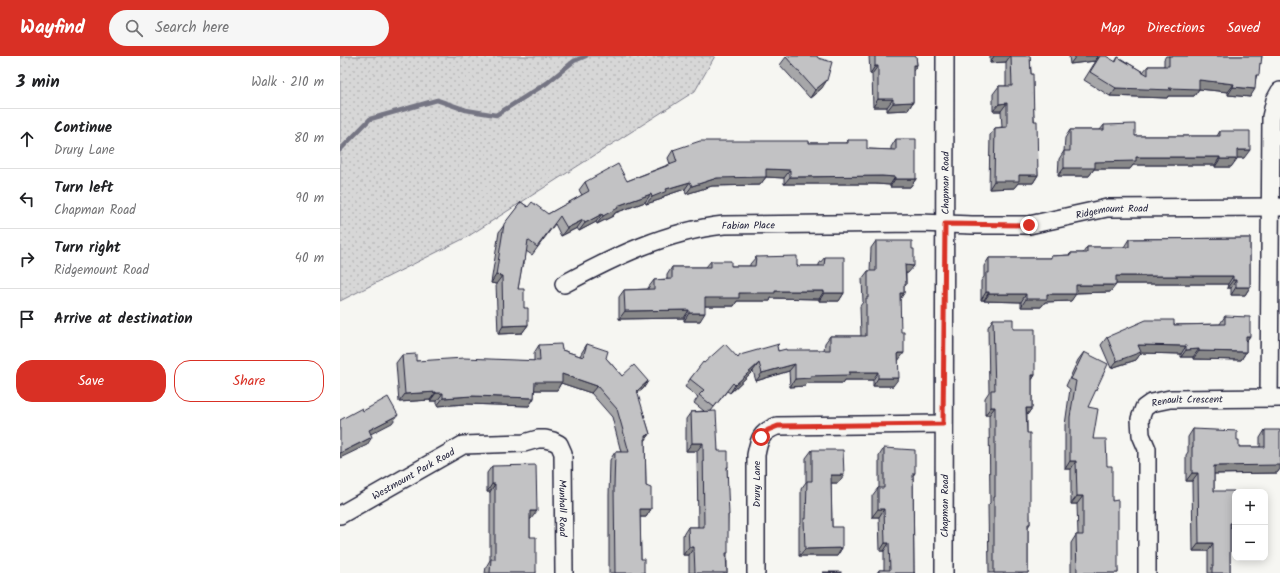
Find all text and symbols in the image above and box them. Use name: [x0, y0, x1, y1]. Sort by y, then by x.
search box: [109, 10, 389, 46]
text: Wayfind: [20, 13, 85, 43]
text: Search here: [155, 16, 229, 40]
icon: search: [123, 17, 145, 39]
text: Map: [1100, 17, 1125, 39]
text: Directions: [1147, 17, 1205, 39]
text: Saved: [1227, 17, 1260, 39]
text: 3 min: [16, 69, 60, 96]
text: Walk · 210 m: [251, 72, 324, 93]
text: Continue: [54, 116, 112, 140]
icon: ahead: [16, 128, 38, 150]
text: 80 m: [294, 128, 324, 149]
text: Drury Lane: [54, 140, 115, 161]
street label: Chapman Road: [938, 151, 954, 215]
text: Turn left: [54, 176, 114, 200]
icon: left: [16, 188, 38, 210]
text: 90 m: [296, 188, 324, 209]
text: Chapman Road: [54, 200, 136, 221]
street label: Ridgemount Road: [1074, 201, 1149, 224]
route end: [1020, 216, 1038, 234]
street label: Fabian Place: [722, 217, 776, 234]
text: Turn right: [54, 236, 121, 260]
icon: right: [16, 248, 38, 270]
text: 40 m: [295, 248, 324, 269]
text: Ridgemount Road: [54, 260, 149, 281]
text: Arrive at destination: [54, 307, 193, 331]
icon: arrive: [16, 308, 38, 330]
button: Save: [16, 360, 166, 402]
button: Share: [174, 360, 324, 402]
street label: Renault Crescent: [1150, 392, 1223, 412]
route start: [752, 428, 770, 446]
street label: Westmount Park Road: [369, 444, 459, 504]
street label: Drury Lane: [749, 460, 765, 507]
street label: Chapman Road: [937, 474, 953, 538]
street label: Munhall Road: [554, 479, 571, 538]
map controls: [1232, 489, 1268, 561]
button: +: [1232, 489, 1268, 525]
button: −: [1232, 525, 1268, 561]

